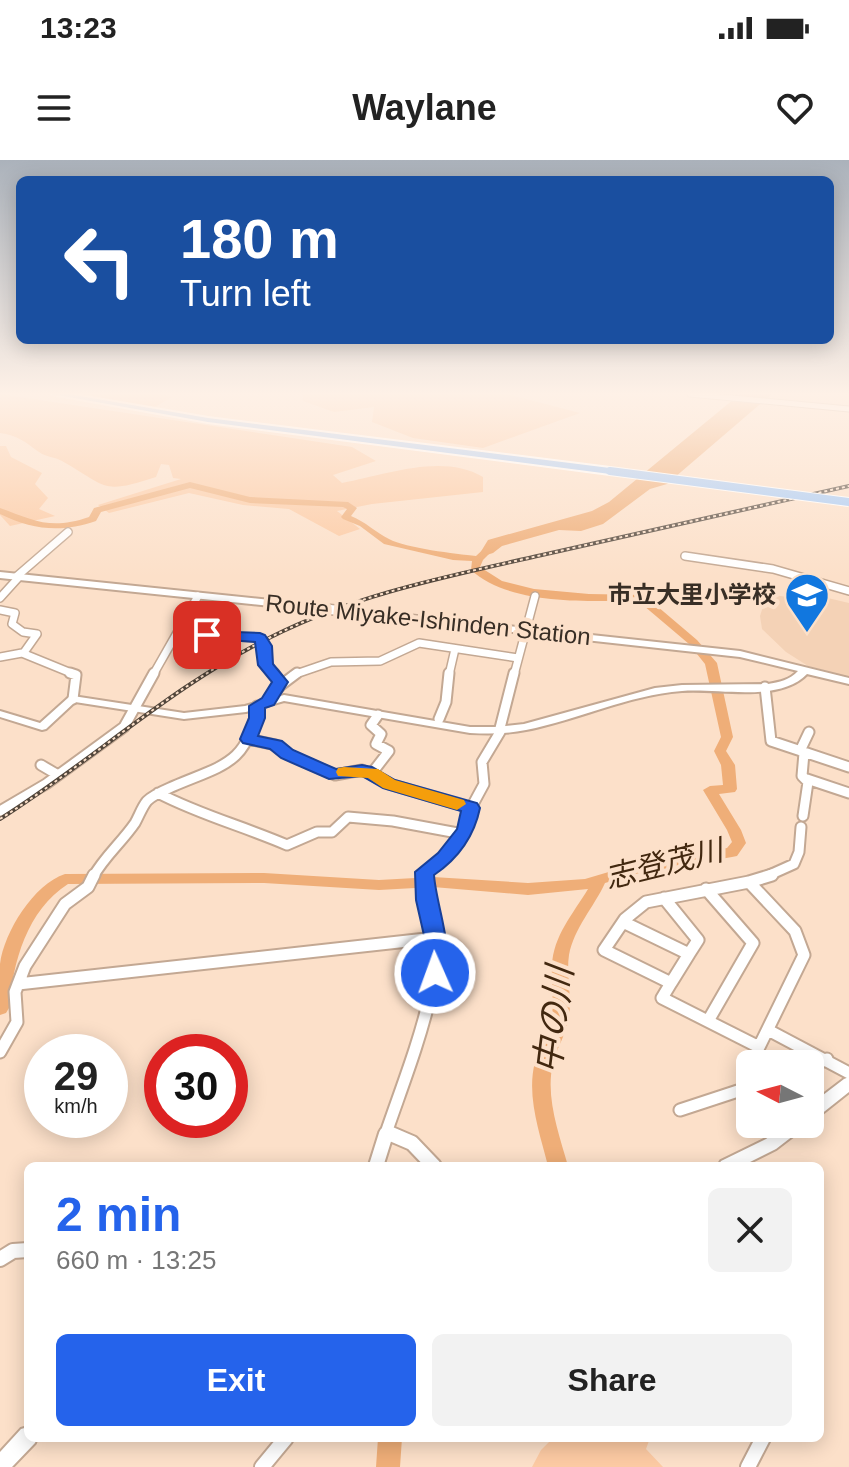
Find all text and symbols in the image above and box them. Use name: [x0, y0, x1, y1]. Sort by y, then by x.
text: 13:23: [40, 11, 117, 44]
icon: menu: [32, 86, 76, 130]
icon: heart: [773, 86, 817, 130]
text: Waylane: [352, 87, 497, 128]
text: 180 m: [180, 207, 339, 270]
icon: left: [48, 208, 152, 312]
text: Turn left: [180, 273, 311, 314]
school or university icon: 市立大里小学校: [783, 571, 831, 634]
place label: 市立大里小学校: [608, 581, 776, 608]
street label: Route Miyake-Ishinden Station: [264, 589, 592, 650]
pin: [173, 601, 241, 669]
icon: arrive: [185, 613, 229, 657]
water label: 志登茂川: [602, 832, 729, 894]
position arrow: [393, 931, 477, 1015]
water label: 中の川: [527, 960, 581, 1076]
speed limit sign: 30: [144, 1034, 248, 1138]
north arrow: [736, 1050, 824, 1138]
map controls: [736, 1050, 824, 1138]
text: 29: [54, 1054, 98, 1098]
text: km/h: [54, 1095, 98, 1117]
text: 2 min: [56, 1188, 181, 1241]
button: close: [708, 1188, 792, 1272]
text: 660 m · 13:25: [56, 1245, 216, 1275]
button: Exit: [56, 1334, 416, 1426]
button: Share: [432, 1334, 792, 1426]

